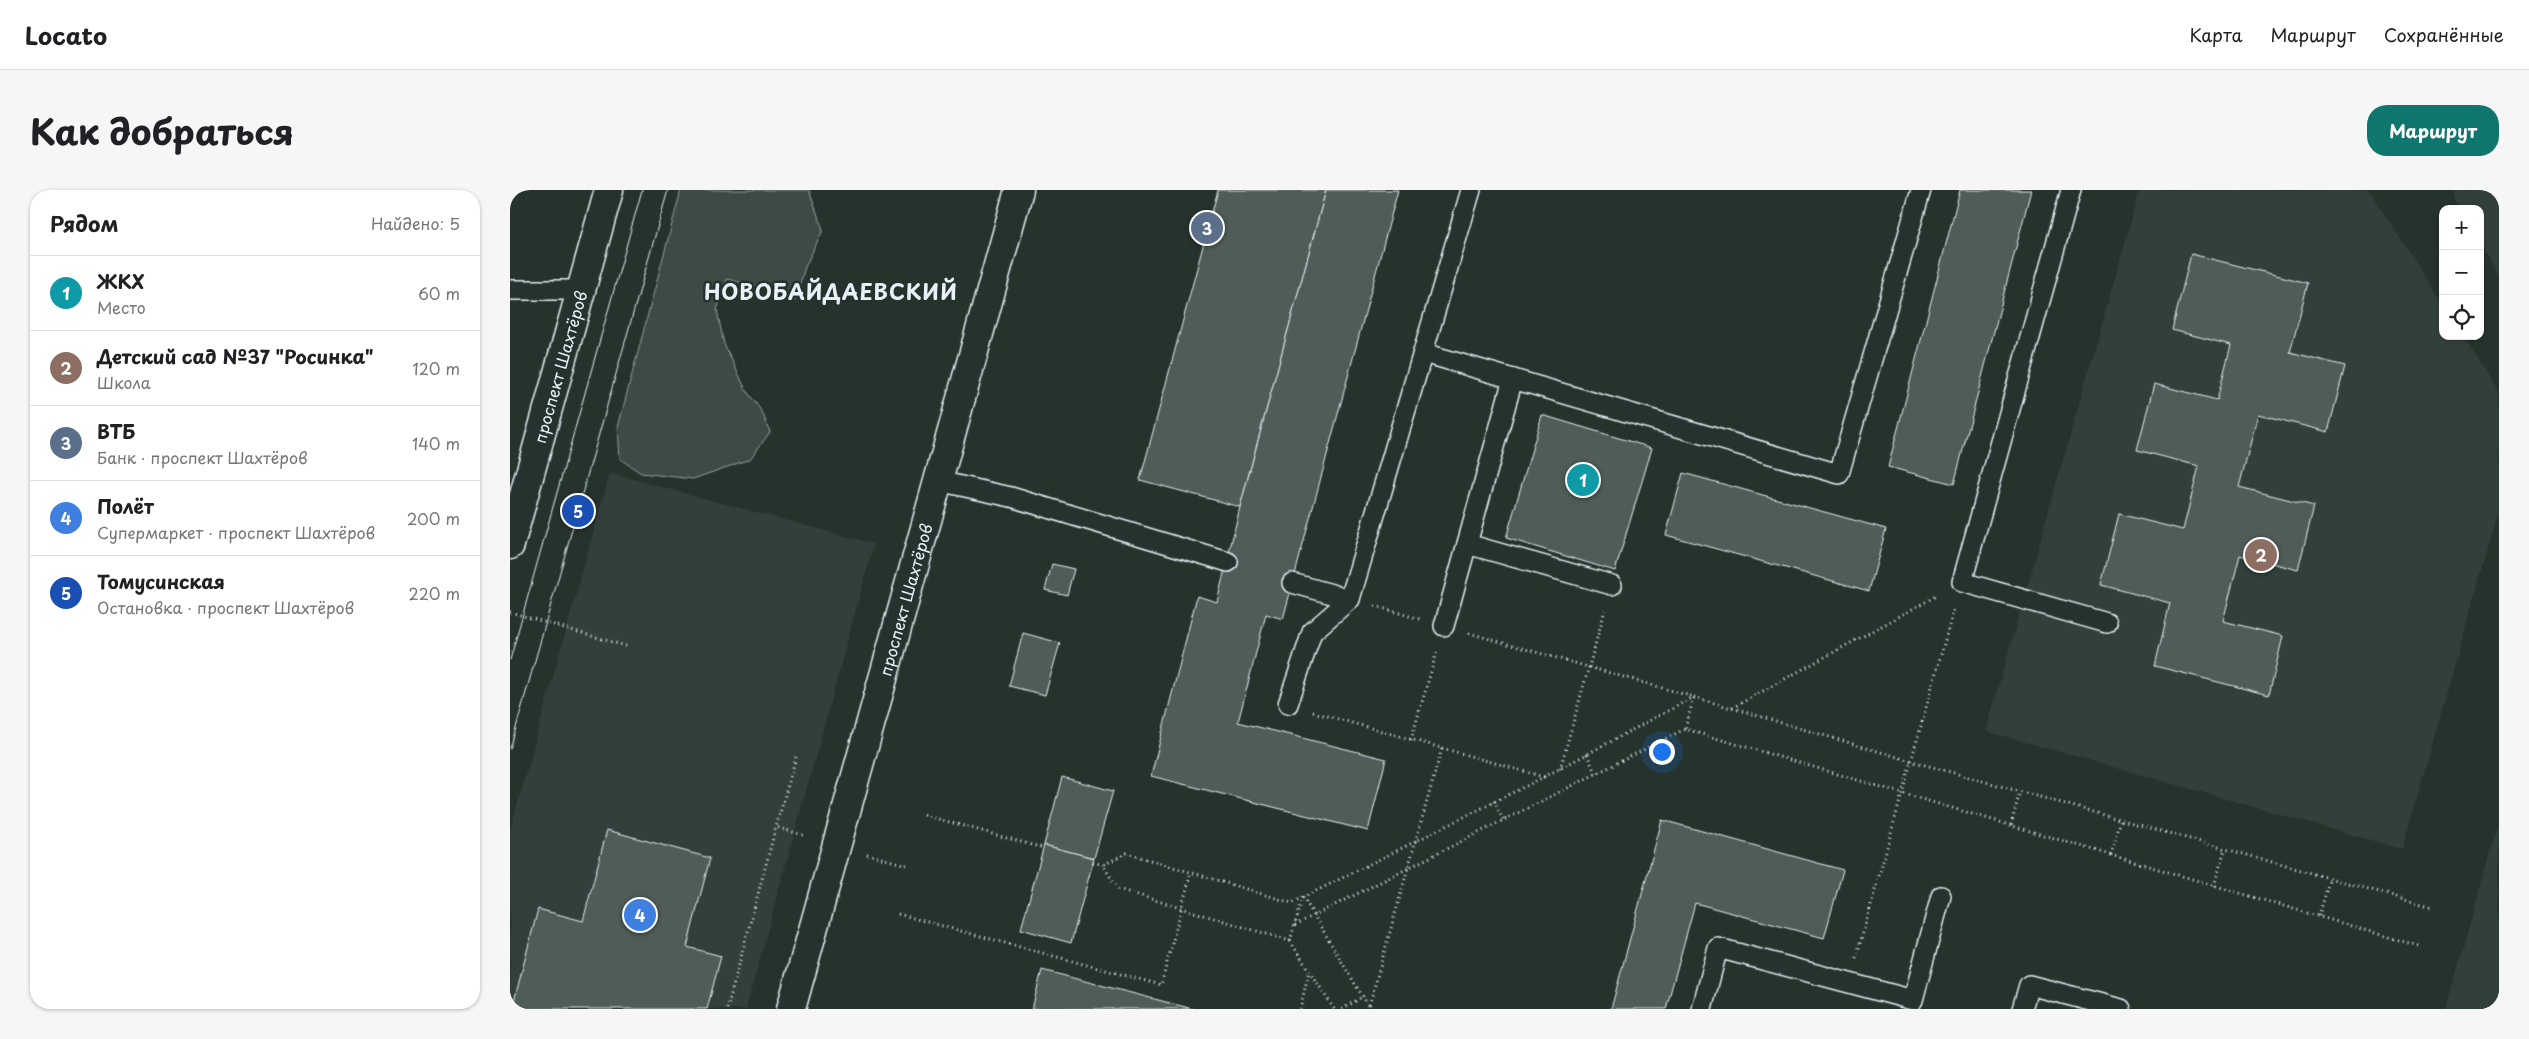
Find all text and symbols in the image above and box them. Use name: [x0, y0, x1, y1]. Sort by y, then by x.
text: Locato: [25, 17, 107, 53]
text: Карта: [2190, 21, 2242, 48]
text: Маршрут: [2270, 21, 2356, 48]
text: Сохранённые: [2384, 21, 2504, 48]
text: Как добраться: [30, 104, 294, 157]
button: Маршрут: [2367, 105, 2499, 156]
map controls: [2439, 205, 2484, 340]
button: +: [2439, 205, 2484, 250]
text: Рядом: [50, 207, 118, 239]
pin: 3: [1191, 209, 1223, 247]
text: Найдено: 5: [371, 211, 460, 235]
button: −: [2439, 250, 2484, 295]
text: ЖКХ: [97, 267, 144, 295]
district label: НОВОБАЙДАЕВСКИЙ: [704, 275, 958, 307]
text: 1: [62, 281, 70, 305]
text: 60 m: [418, 281, 460, 305]
street label: проспект Шахтёров: [527, 288, 592, 446]
text: Место: [97, 295, 146, 319]
button: locate: [2439, 295, 2484, 340]
text: Детский сад №37 "Росинка": [97, 342, 373, 370]
text: 2: [60, 356, 72, 380]
text: 120 m: [413, 356, 460, 380]
text: Школа: [97, 370, 151, 394]
text: ВТБ: [97, 417, 135, 445]
text: 3: [61, 431, 71, 455]
text: 140 m: [412, 431, 460, 455]
text: Банк · проспект Шахтёров: [97, 445, 308, 469]
pin: 1: [1567, 461, 1599, 499]
text: Полёт: [97, 492, 154, 520]
pin: 5: [562, 492, 594, 530]
text: 4: [61, 506, 71, 530]
text: 200 m: [407, 506, 460, 530]
text: Супермаркет · проспект Шахтёров: [97, 520, 375, 544]
street label: проспект Шахтёров: [872, 521, 938, 679]
pin: 2: [2245, 536, 2277, 574]
text: Томусинская: [97, 567, 225, 595]
text: 5: [61, 581, 71, 605]
text: 220 m: [409, 581, 460, 605]
text: Остановка · проспект Шахтёров: [97, 595, 354, 619]
your location: [1649, 739, 1675, 765]
pin: 4: [624, 896, 656, 934]

